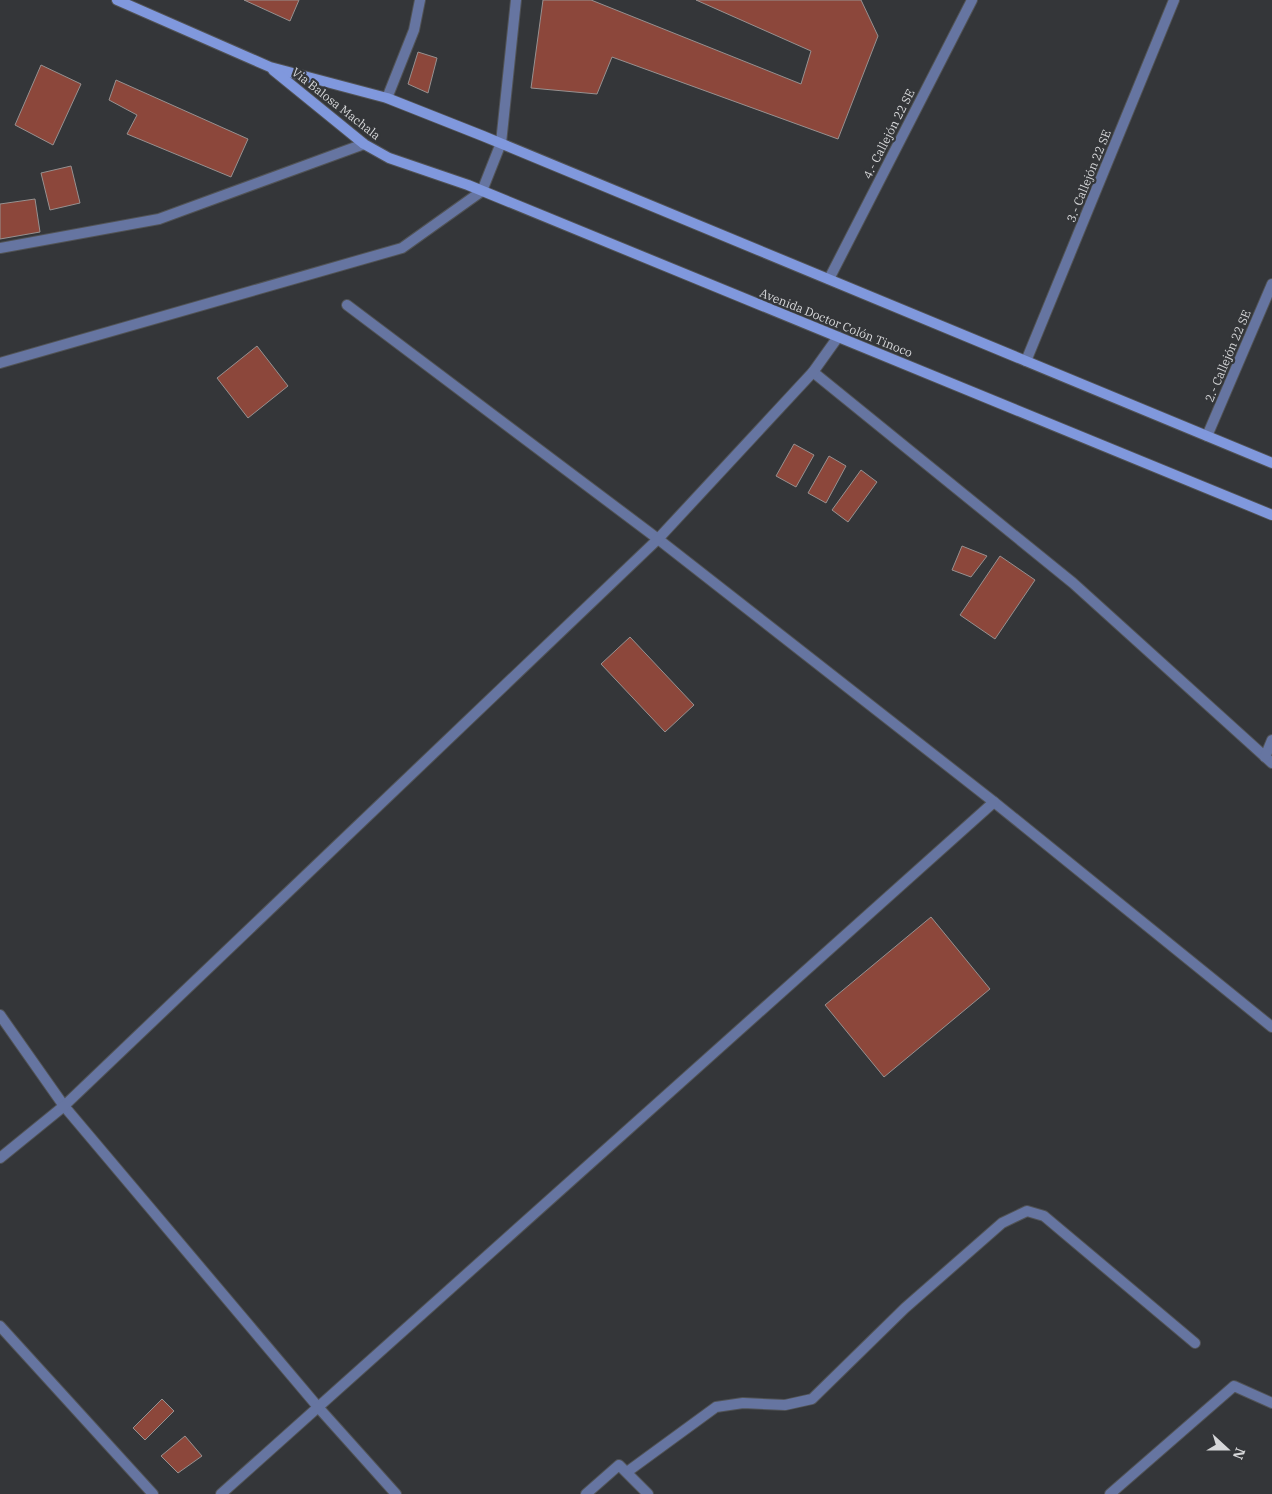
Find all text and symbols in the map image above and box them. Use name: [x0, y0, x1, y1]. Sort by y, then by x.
street label: Via Balosa Machala: [289, 64, 384, 143]
street label: 4.- Callejón 22 SE: [859, 86, 918, 181]
street label: 3.- Callejón 22 SE: [1063, 127, 1114, 224]
street label: Avenida Doctor Colón Tinoco: [758, 285, 915, 360]
street label: 2.- Callejón 22 SE: [1201, 308, 1254, 404]
north arrow: [1202, 1424, 1252, 1474]
text: N: [1229, 1445, 1250, 1462]

